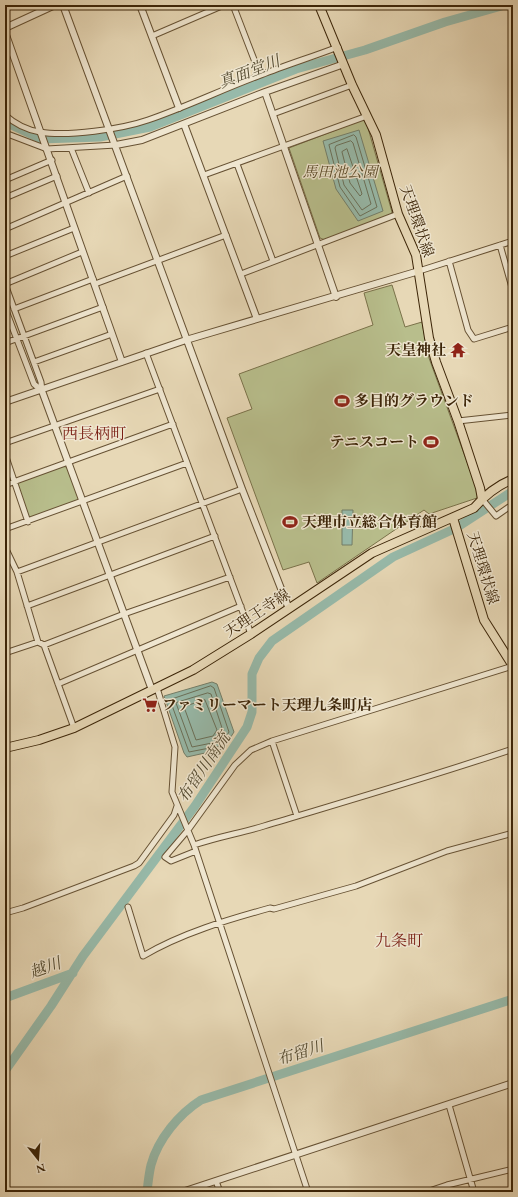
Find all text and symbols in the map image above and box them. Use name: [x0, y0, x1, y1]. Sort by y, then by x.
water label: 真面堂川: [216, 49, 285, 93]
park label: 馬田池公園: [302, 162, 380, 181]
street label: 天理環状線: [396, 182, 439, 259]
place label: 天皇神社: [386, 340, 446, 359]
temple icon: 天皇神社: [449, 341, 467, 359]
place label: 多目的グラウンド: [354, 391, 474, 410]
sports icon: 多目的グラウンド: [333, 392, 351, 410]
district label: 西長柄町: [62, 423, 126, 444]
place label: テニスコート: [330, 432, 419, 451]
sports icon: テニスコート: [422, 433, 440, 451]
place label: 天理市立総合体育館: [302, 512, 437, 531]
sports icon: 天理市立総合体育館: [281, 513, 299, 531]
street label: 天理環状線: [463, 529, 504, 607]
street label: 天理王寺線: [220, 584, 293, 641]
place label: ファミリーマート天理九条町店: [162, 695, 372, 714]
supermarket icon: ファミリーマート天理九条町店: [141, 696, 159, 714]
water label: 布留川南流: [172, 726, 236, 806]
district label: 九条町: [375, 930, 423, 951]
water label: 越川: [27, 951, 66, 983]
water label: 布留川: [274, 1034, 328, 1070]
north arrow: [18, 1139, 58, 1179]
text: N: [35, 1161, 47, 1177]

